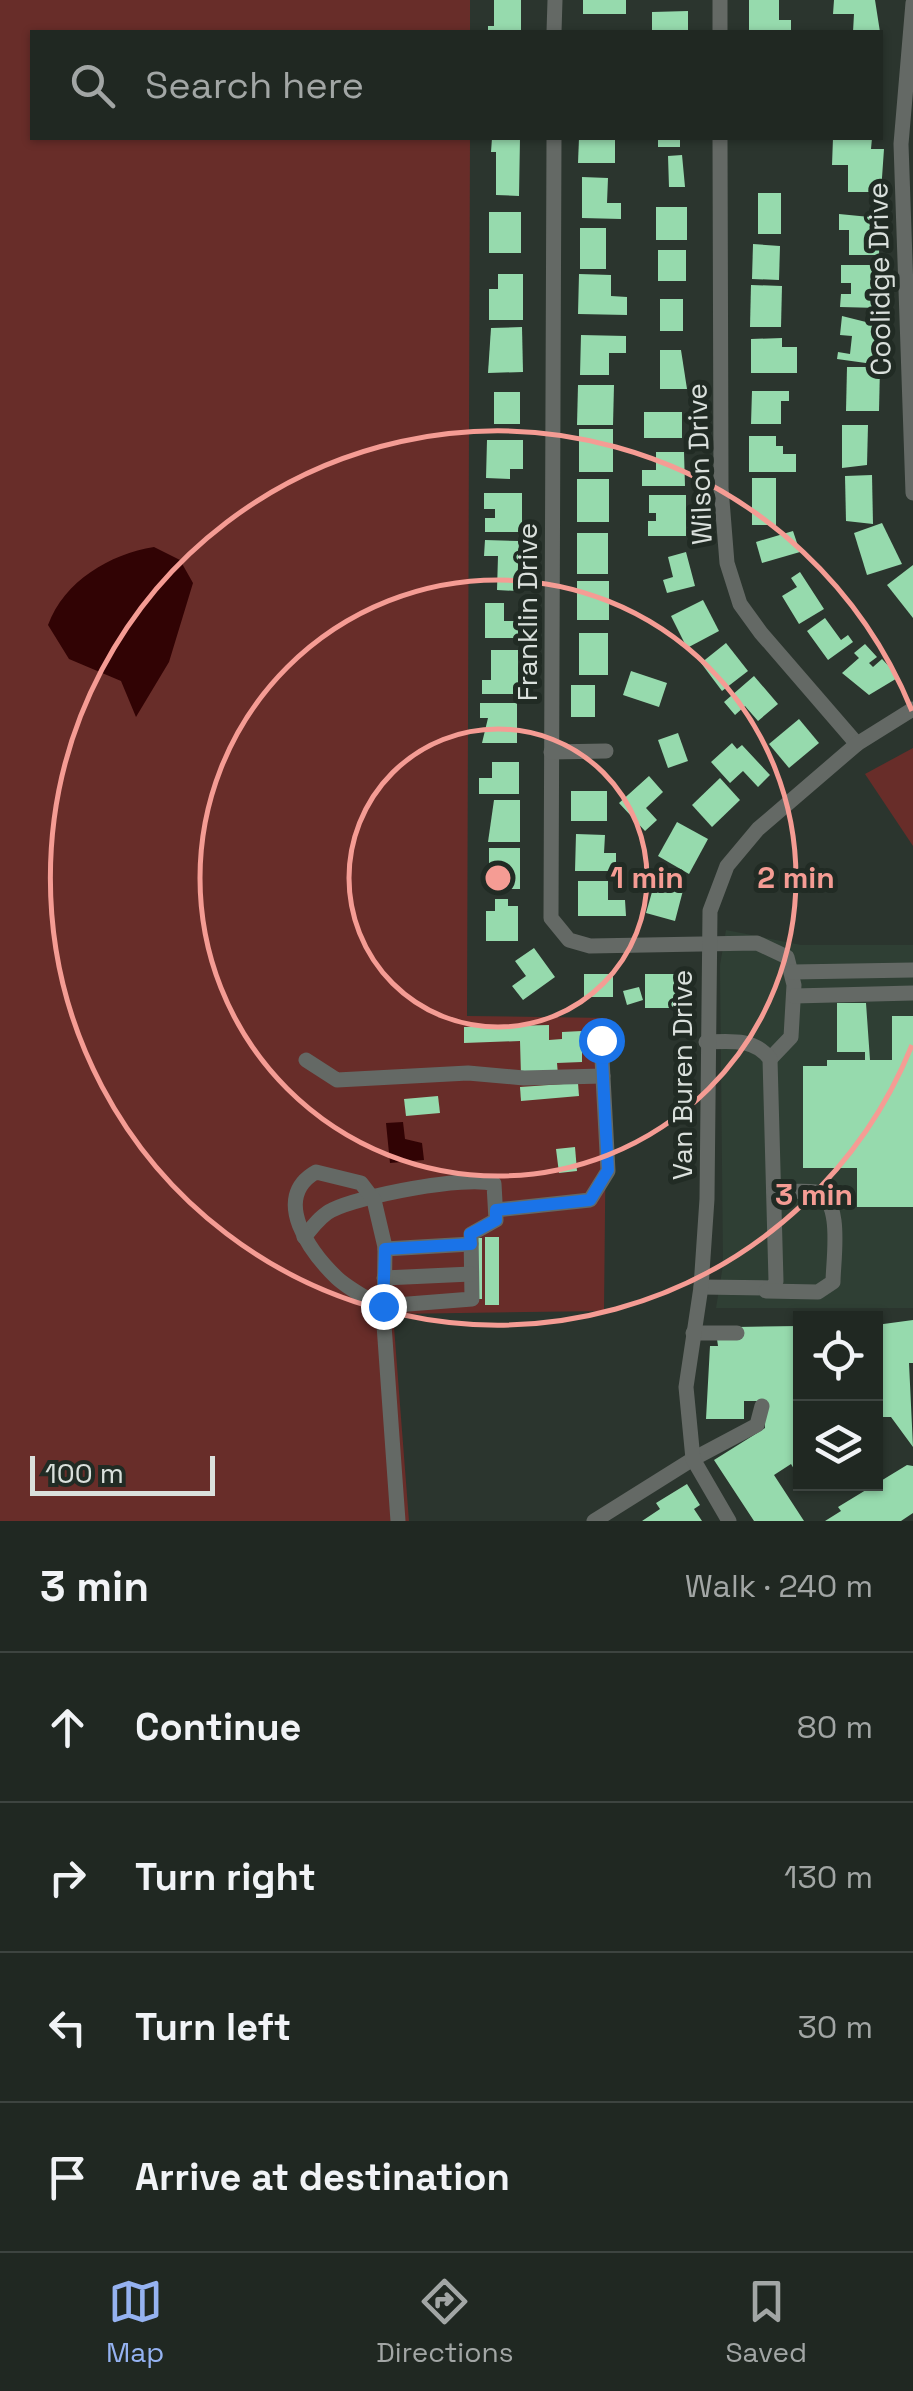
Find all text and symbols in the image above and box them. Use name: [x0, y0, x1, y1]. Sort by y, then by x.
search box: [30, 30, 883, 140]
icon: search: [65, 58, 120, 113]
text: Search here: [145, 61, 364, 109]
street label: Coolidge Drive: [859, 182, 899, 376]
street label: Wilson Drive: [678, 383, 720, 545]
street label: Franklin Drive: [509, 523, 545, 701]
text: 1 min: [610, 858, 684, 897]
text: 2 min: [757, 858, 835, 897]
centre of rings: [480, 860, 516, 896]
street label: Van Buren Drive: [664, 970, 700, 1180]
route start: [579, 1018, 625, 1064]
text: 3 min: [775, 1175, 853, 1214]
route end: [361, 1284, 407, 1330]
map controls: [793, 1311, 883, 1491]
button: locate: [793, 1311, 883, 1401]
button: layers: [793, 1401, 883, 1491]
scale bar: [30, 1451, 215, 1496]
text: 100 m: [45, 1455, 124, 1491]
text: 3 min: [40, 1560, 149, 1613]
text: Walk · 240 m: [685, 1566, 873, 1606]
icon: ahead: [40, 1700, 95, 1755]
text: Continue: [135, 1703, 301, 1751]
text: 80 m: [797, 1707, 873, 1747]
icon: right: [40, 1850, 95, 1905]
text: Turn right: [135, 1853, 316, 1901]
text: 130 m: [784, 1857, 873, 1897]
icon: left: [40, 2000, 95, 2055]
text: Turn left: [135, 2003, 291, 2051]
text: 30 m: [797, 2007, 873, 2047]
icon: arrive: [40, 2150, 95, 2205]
text: Arrive at destination: [135, 2153, 510, 2201]
tab: Map: [106, 2274, 164, 2370]
tab: Directions: [376, 2274, 513, 2370]
tab: Saved: [725, 2274, 807, 2370]

